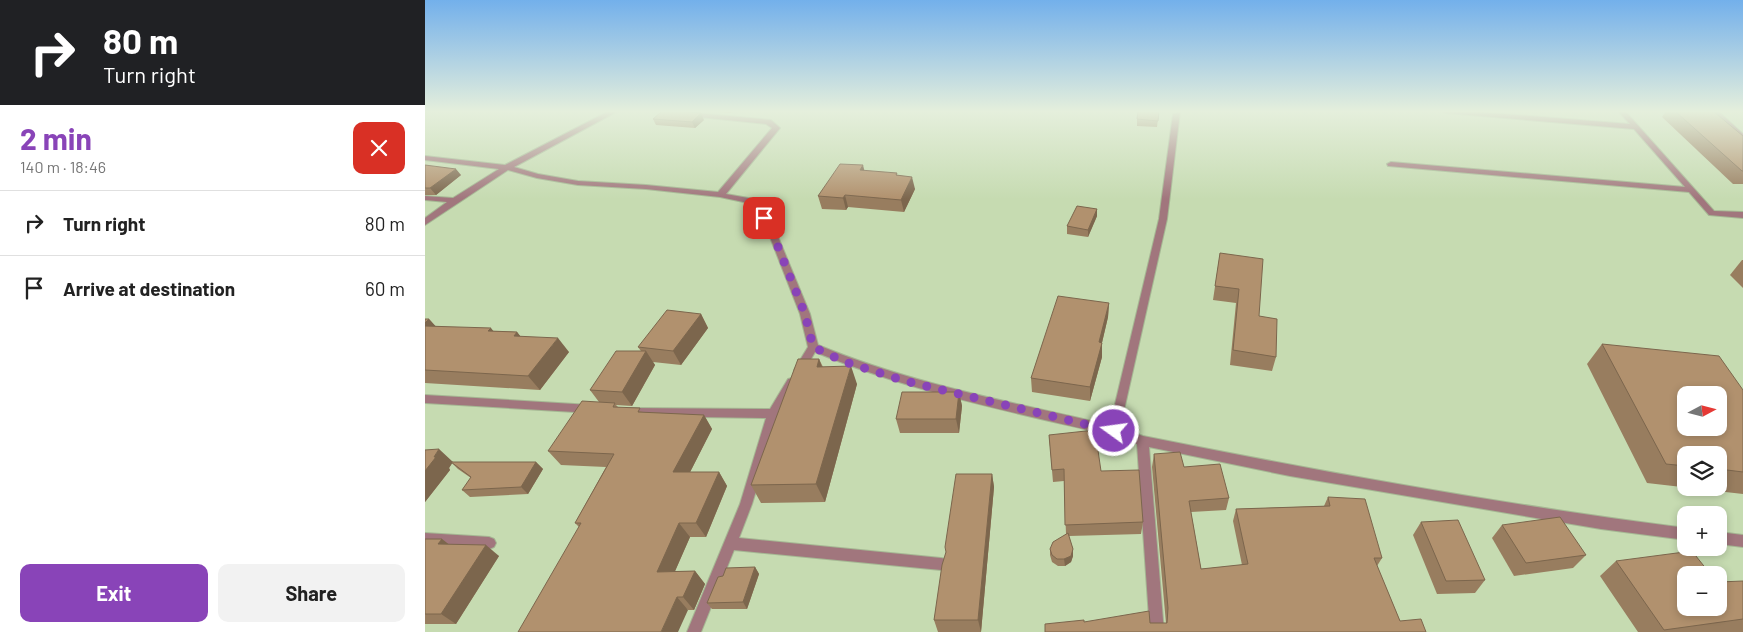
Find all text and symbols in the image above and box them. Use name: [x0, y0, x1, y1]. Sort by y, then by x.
text: 80 m: [103, 19, 178, 61]
icon: right: [20, 20, 85, 85]
text: Turn right: [103, 61, 196, 87]
text: 2 min: [20, 120, 92, 156]
button: close: [353, 122, 405, 174]
text: 140 m · 18:46: [20, 157, 106, 176]
pin: [743, 197, 785, 239]
icon: arrive: [750, 204, 778, 232]
icon: right: [20, 209, 48, 237]
text: Turn right: [63, 212, 145, 235]
text: 80 m: [365, 212, 405, 235]
icon: arrive: [20, 274, 48, 302]
text: Arrive at destination: [63, 277, 235, 300]
text: 60 m: [365, 277, 405, 300]
north arrow: [1677, 386, 1727, 436]
map controls: [1677, 386, 1727, 616]
position arrow: [1087, 404, 1139, 456]
button: layers: [1677, 446, 1727, 496]
button: +: [1677, 506, 1727, 556]
button: Exit: [20, 564, 208, 622]
button: Share: [218, 564, 405, 622]
button: −: [1677, 566, 1727, 616]

